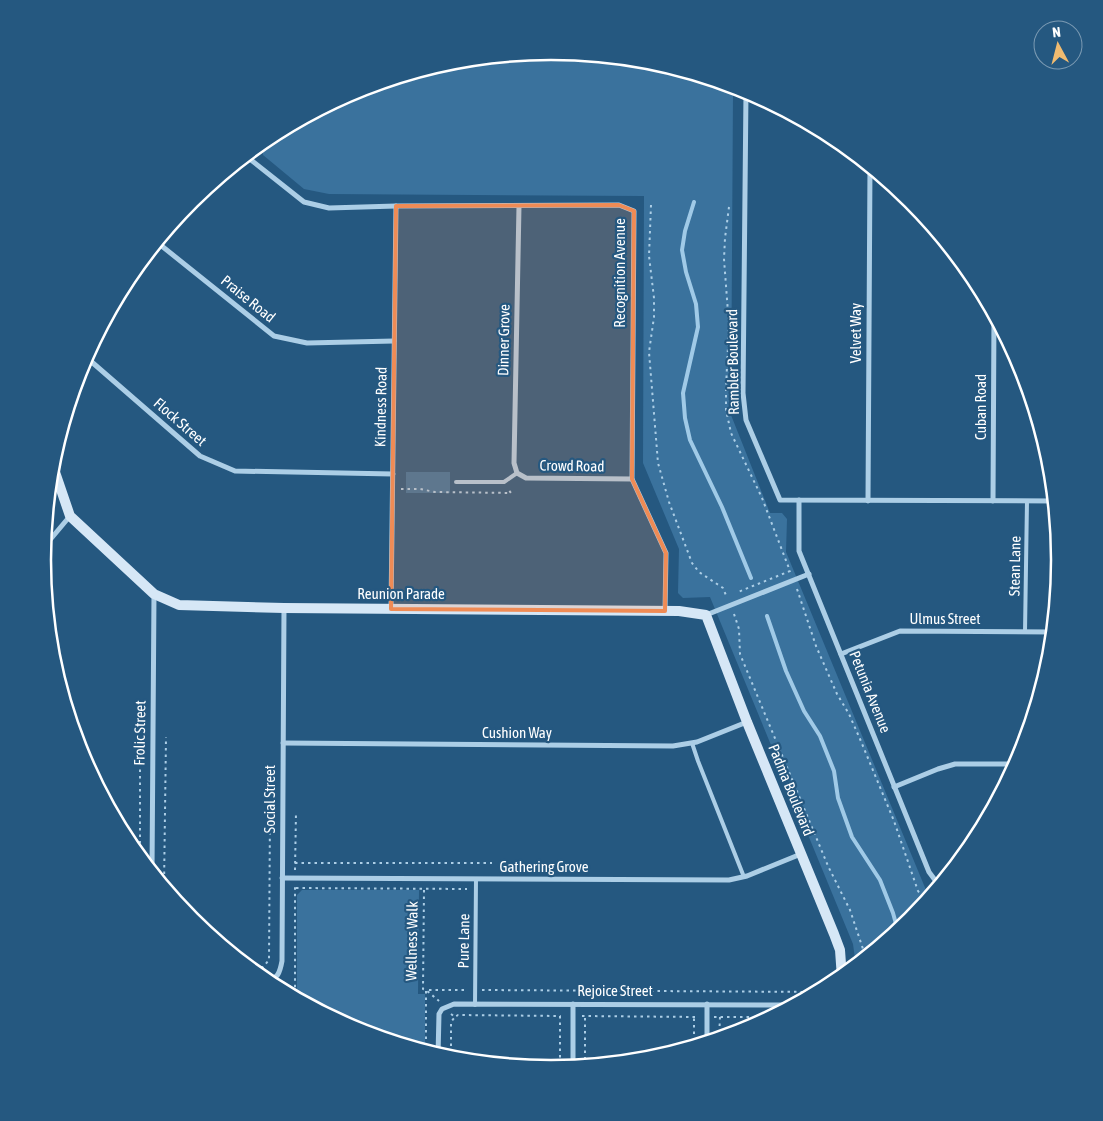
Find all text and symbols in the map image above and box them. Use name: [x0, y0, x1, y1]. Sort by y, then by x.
north arrow: [1033, 20, 1083, 70]
text: N: [1051, 24, 1061, 41]
street label: Recognition Avenue: [611, 218, 628, 328]
street label: Praise Road: [218, 272, 279, 326]
street label: Velvet Way: [847, 303, 864, 363]
street label: Dinner Grove: [494, 304, 513, 376]
street label: Rambler Boulevard: [723, 309, 742, 415]
street label: Kindness Road: [371, 367, 390, 447]
street label: Cuban Road: [972, 374, 989, 440]
street label: Flock Street: [151, 394, 210, 449]
street label: Crowd Road: [540, 456, 604, 475]
street label: Stean Lane: [1005, 535, 1024, 596]
street label: Reunion Parade: [357, 585, 445, 602]
street label: Ulmus Street: [909, 610, 981, 627]
street label: Petunia Avenue: [846, 648, 895, 735]
street label: Frolic Street: [130, 700, 149, 766]
street label: Cushion Way: [482, 724, 552, 741]
street label: Padma Boulevard: [765, 741, 818, 838]
street label: Social Street: [261, 765, 278, 833]
street label: Gathering Grove: [499, 858, 589, 875]
street label: Wellness Walk: [402, 901, 421, 981]
street label: Pure Lane: [455, 913, 472, 969]
street label: Rejoice Street: [577, 982, 653, 999]

